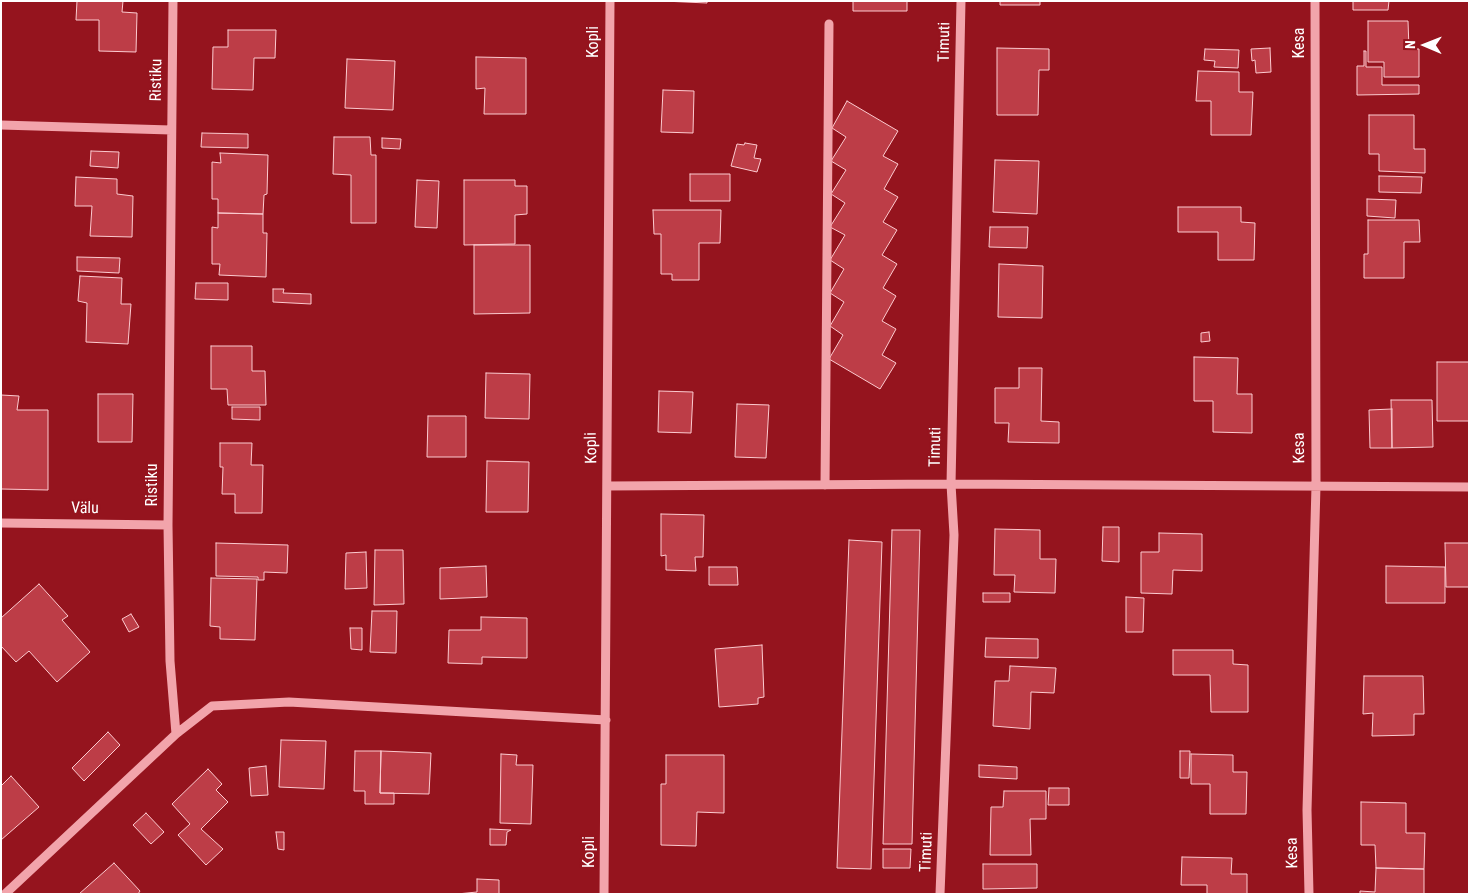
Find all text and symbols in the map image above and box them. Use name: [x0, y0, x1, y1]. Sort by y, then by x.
north arrow: [1400, 20, 1450, 70]
street label: Timuti: [935, 22, 955, 62]
street label: Kopli: [584, 26, 604, 58]
street label: Kesa: [1290, 28, 1310, 58]
text: N: [1402, 40, 1418, 49]
street label: Ristiku: [147, 58, 167, 102]
street label: Timuti: [926, 427, 946, 467]
street label: Kopli: [582, 432, 602, 464]
street label: Kesa: [1290, 432, 1310, 464]
street label: Ristiku: [143, 464, 163, 506]
street label: Välu: [71, 499, 99, 519]
street label: Timuti: [917, 832, 937, 872]
street label: Kopli: [580, 836, 600, 868]
street label: Kesa: [1283, 837, 1303, 869]

